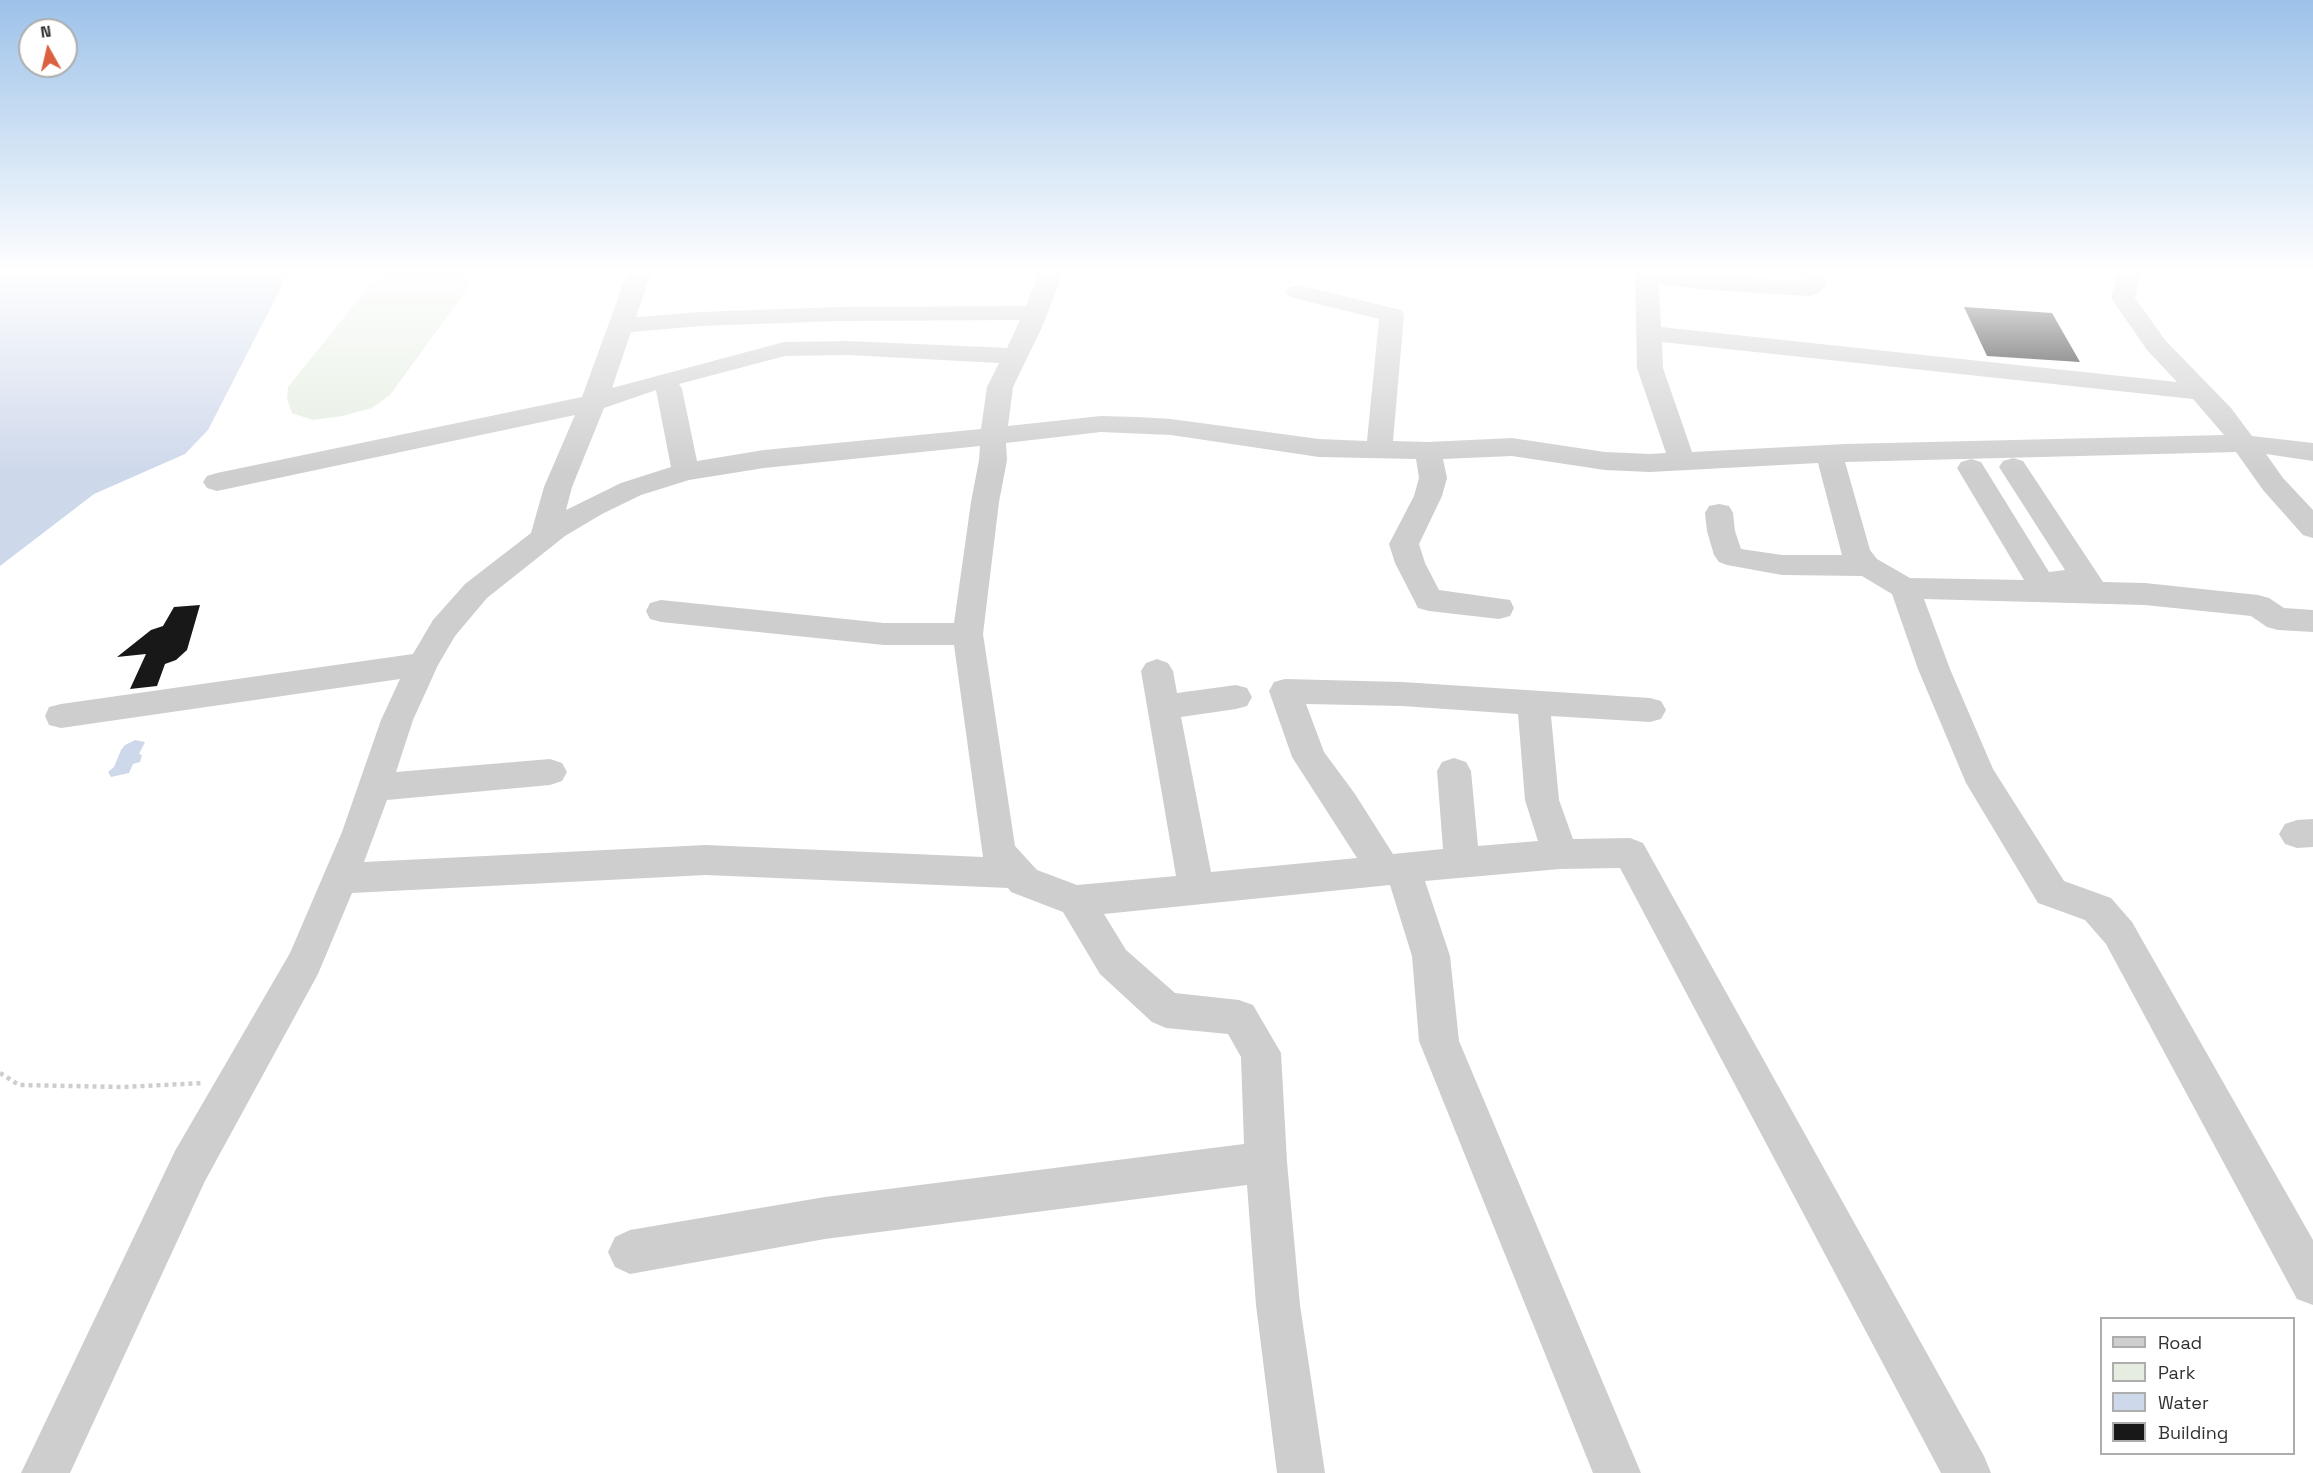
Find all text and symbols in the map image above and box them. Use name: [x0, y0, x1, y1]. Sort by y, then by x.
north arrow: [18, 18, 78, 78]
text: N: [39, 21, 52, 43]
legend: [2100, 1317, 2295, 1455]
text: Road: [2158, 1331, 2202, 1354]
text: Park: [2158, 1361, 2195, 1384]
text: Water: [2158, 1391, 2209, 1414]
text: Building: [2158, 1421, 2228, 1444]

